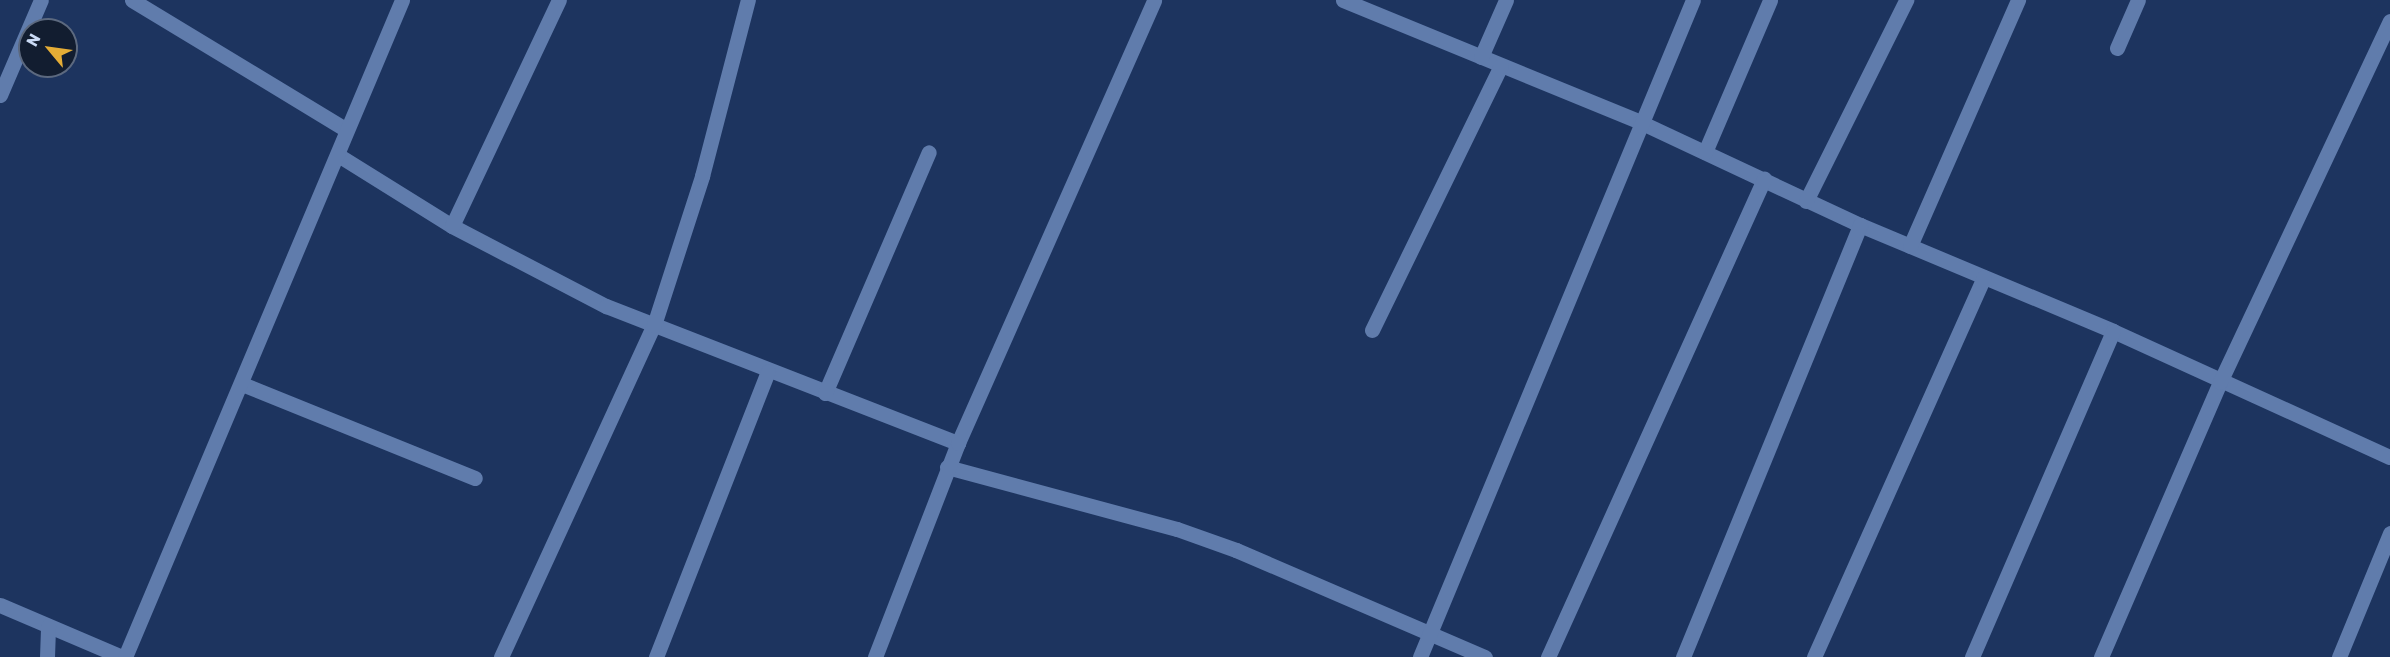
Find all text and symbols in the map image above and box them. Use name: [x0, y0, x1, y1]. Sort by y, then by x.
north arrow: [18, 18, 78, 78]
text: N: [22, 30, 45, 50]

